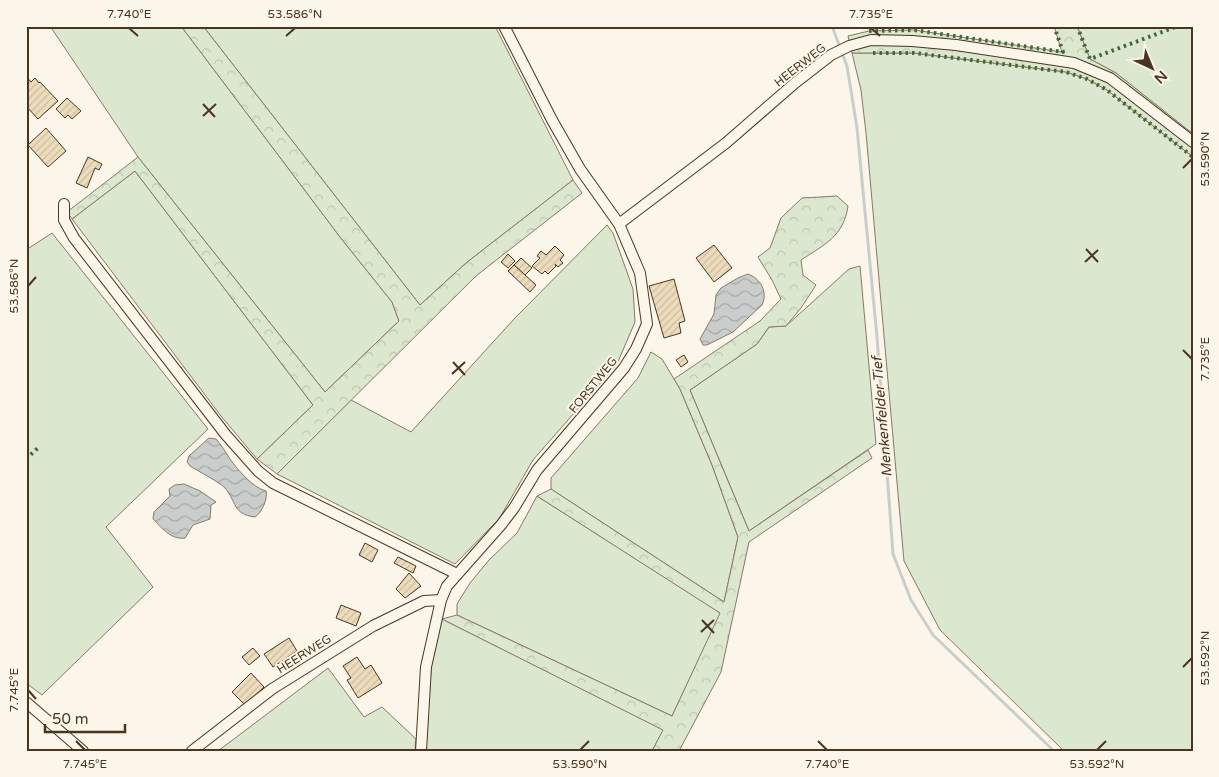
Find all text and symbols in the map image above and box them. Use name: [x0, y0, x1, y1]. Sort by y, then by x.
text: 7.740°E: [107, 7, 152, 21]
text: 53.586°N: [268, 7, 322, 21]
text: 7.735°E: [849, 7, 894, 21]
street label: HEERWEG: [771, 40, 829, 90]
north arrow: [1126, 42, 1176, 92]
text: N: [1151, 67, 1171, 87]
text: 53.590°N: [1198, 132, 1212, 186]
text: 53.586°N: [7, 259, 21, 313]
text: 7.735°E: [1198, 336, 1212, 381]
water label: Menkenfelder Tief: [868, 353, 896, 478]
street label: FORSTWEG: [566, 354, 620, 416]
text: 53.592°N: [1198, 631, 1212, 685]
street label: HEERWEG: [274, 632, 334, 676]
text: 7.745°E: [7, 667, 21, 712]
scale bar: [45, 702, 125, 734]
text: 50 m: [52, 710, 89, 728]
text: 7.745°E: [63, 757, 108, 771]
text: 53.590°N: [553, 757, 607, 771]
text: 7.740°E: [805, 757, 850, 771]
text: 53.592°N: [1070, 757, 1124, 771]

